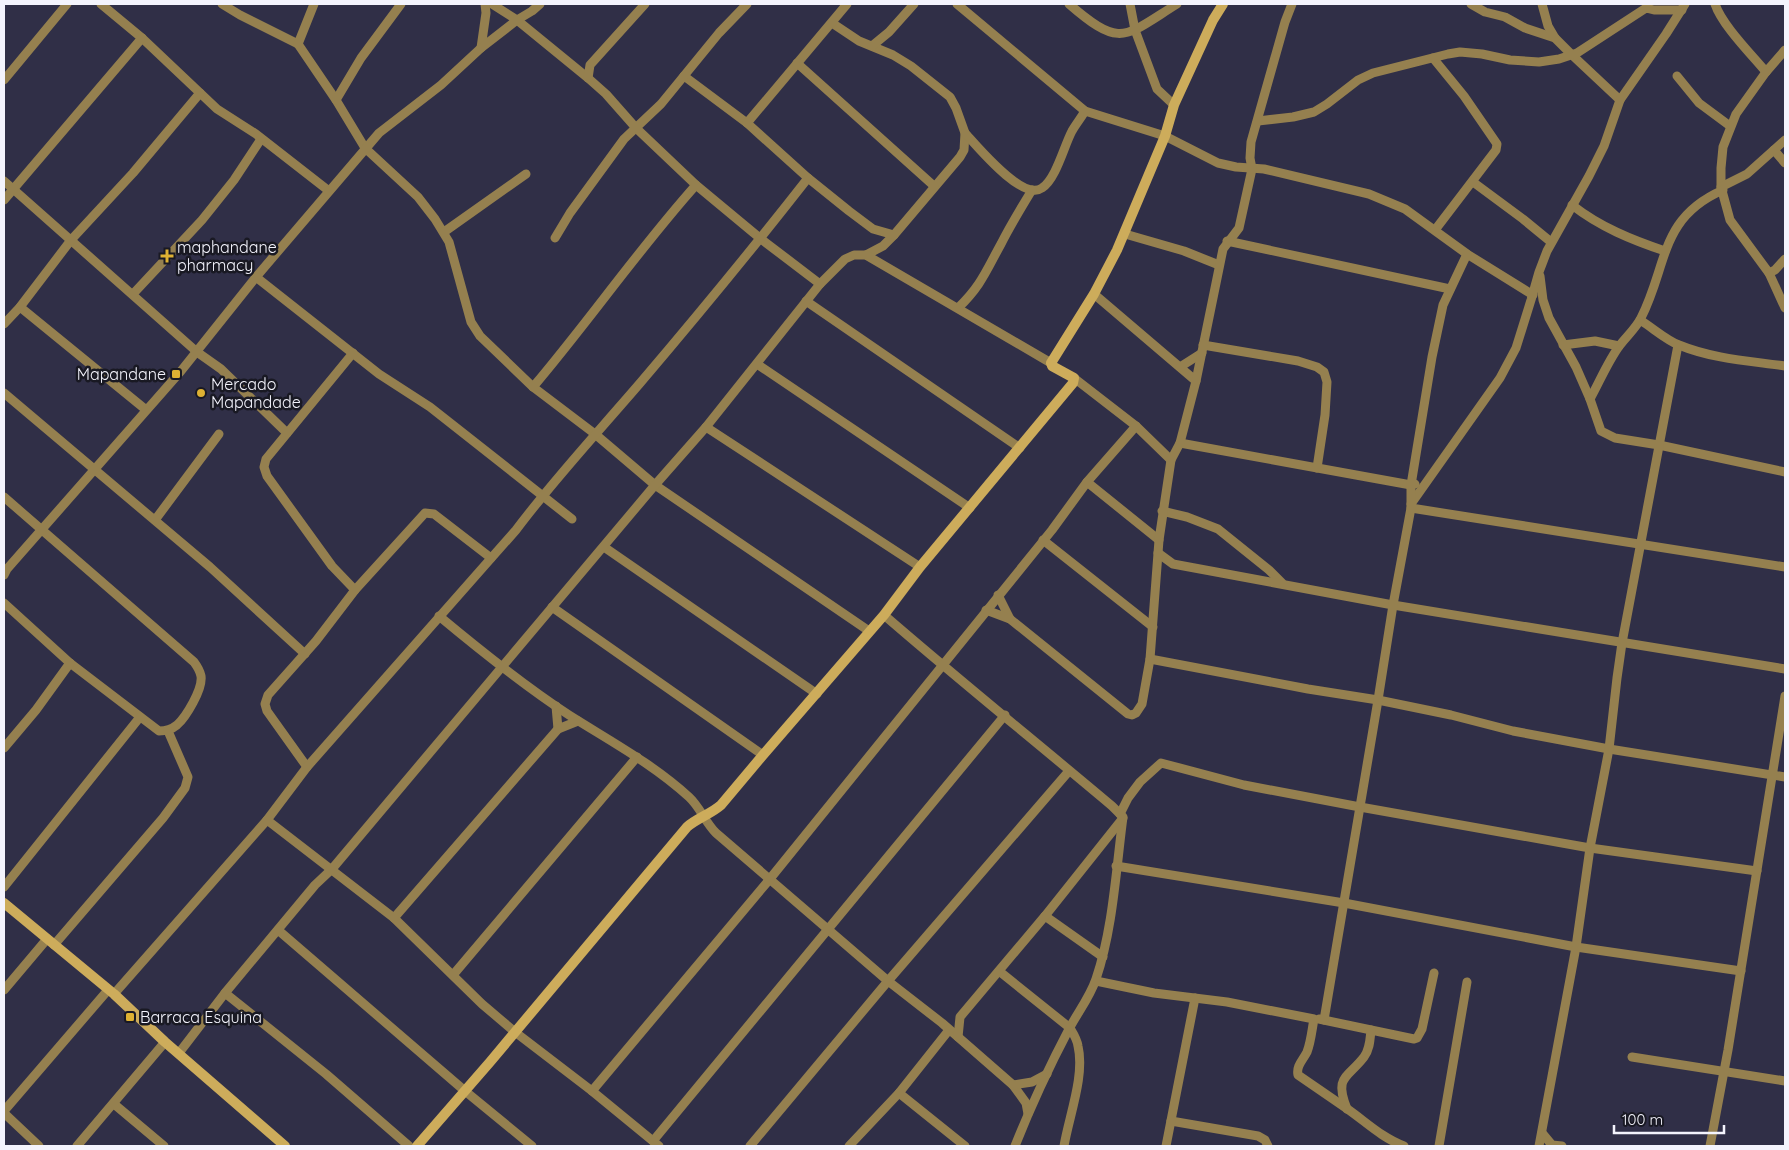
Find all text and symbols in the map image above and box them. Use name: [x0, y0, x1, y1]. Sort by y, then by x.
place label: maphandane pharmacy: [177, 237, 277, 275]
marker: maphandane pharmacy: [161, 250, 173, 262]
place label: Mapandane: [77, 364, 166, 384]
marker: Mapandane: [170, 368, 182, 380]
place label: Mercado Mapandade: [211, 374, 301, 412]
marker: Mercado Mapandade: [195, 387, 207, 399]
place label: Barraca Esquina: [140, 1007, 262, 1027]
marker: Barraca Esquina: [124, 1011, 136, 1023]
scale bar: [1614, 1102, 1724, 1134]
text: 100 m: [1622, 1110, 1663, 1129]

